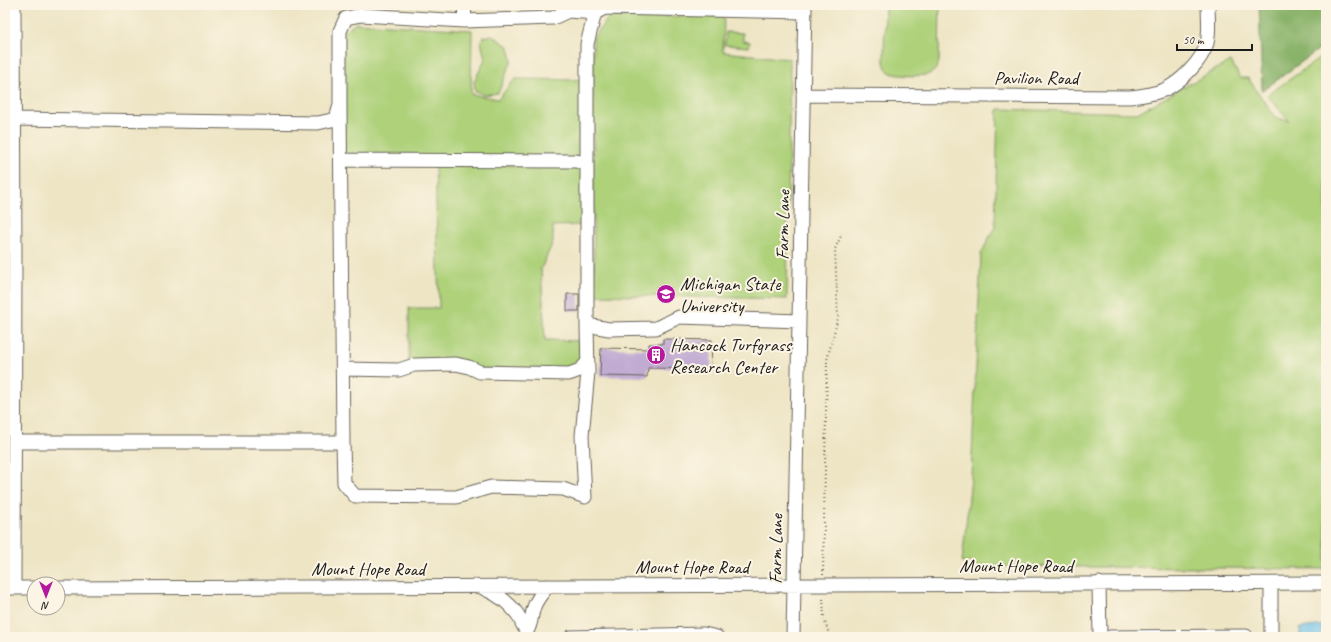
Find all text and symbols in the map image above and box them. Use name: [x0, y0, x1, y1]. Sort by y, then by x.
scale bar: [1177, 26, 1252, 52]
text: 50 m: [1183, 32, 1205, 48]
street label: Pavilion Road: [994, 66, 1082, 90]
street label: Farm Lane: [770, 188, 796, 260]
place label: Michigan State University: [680, 272, 782, 318]
school or university icon: Michigan State University: [655, 283, 677, 305]
place label: Hancock Turfgrass Research Center: [670, 333, 793, 379]
building icon: Hancock Turfgrass Research Center: [645, 344, 667, 366]
street label: Farm Lane: [763, 512, 789, 584]
street label: Mount Hope Road: [959, 554, 1076, 578]
street label: Mount Hope Road: [635, 555, 752, 579]
street label: Mount Hope Road: [311, 557, 428, 581]
north arrow: [26, 576, 66, 616]
text: N: [40, 599, 49, 613]

